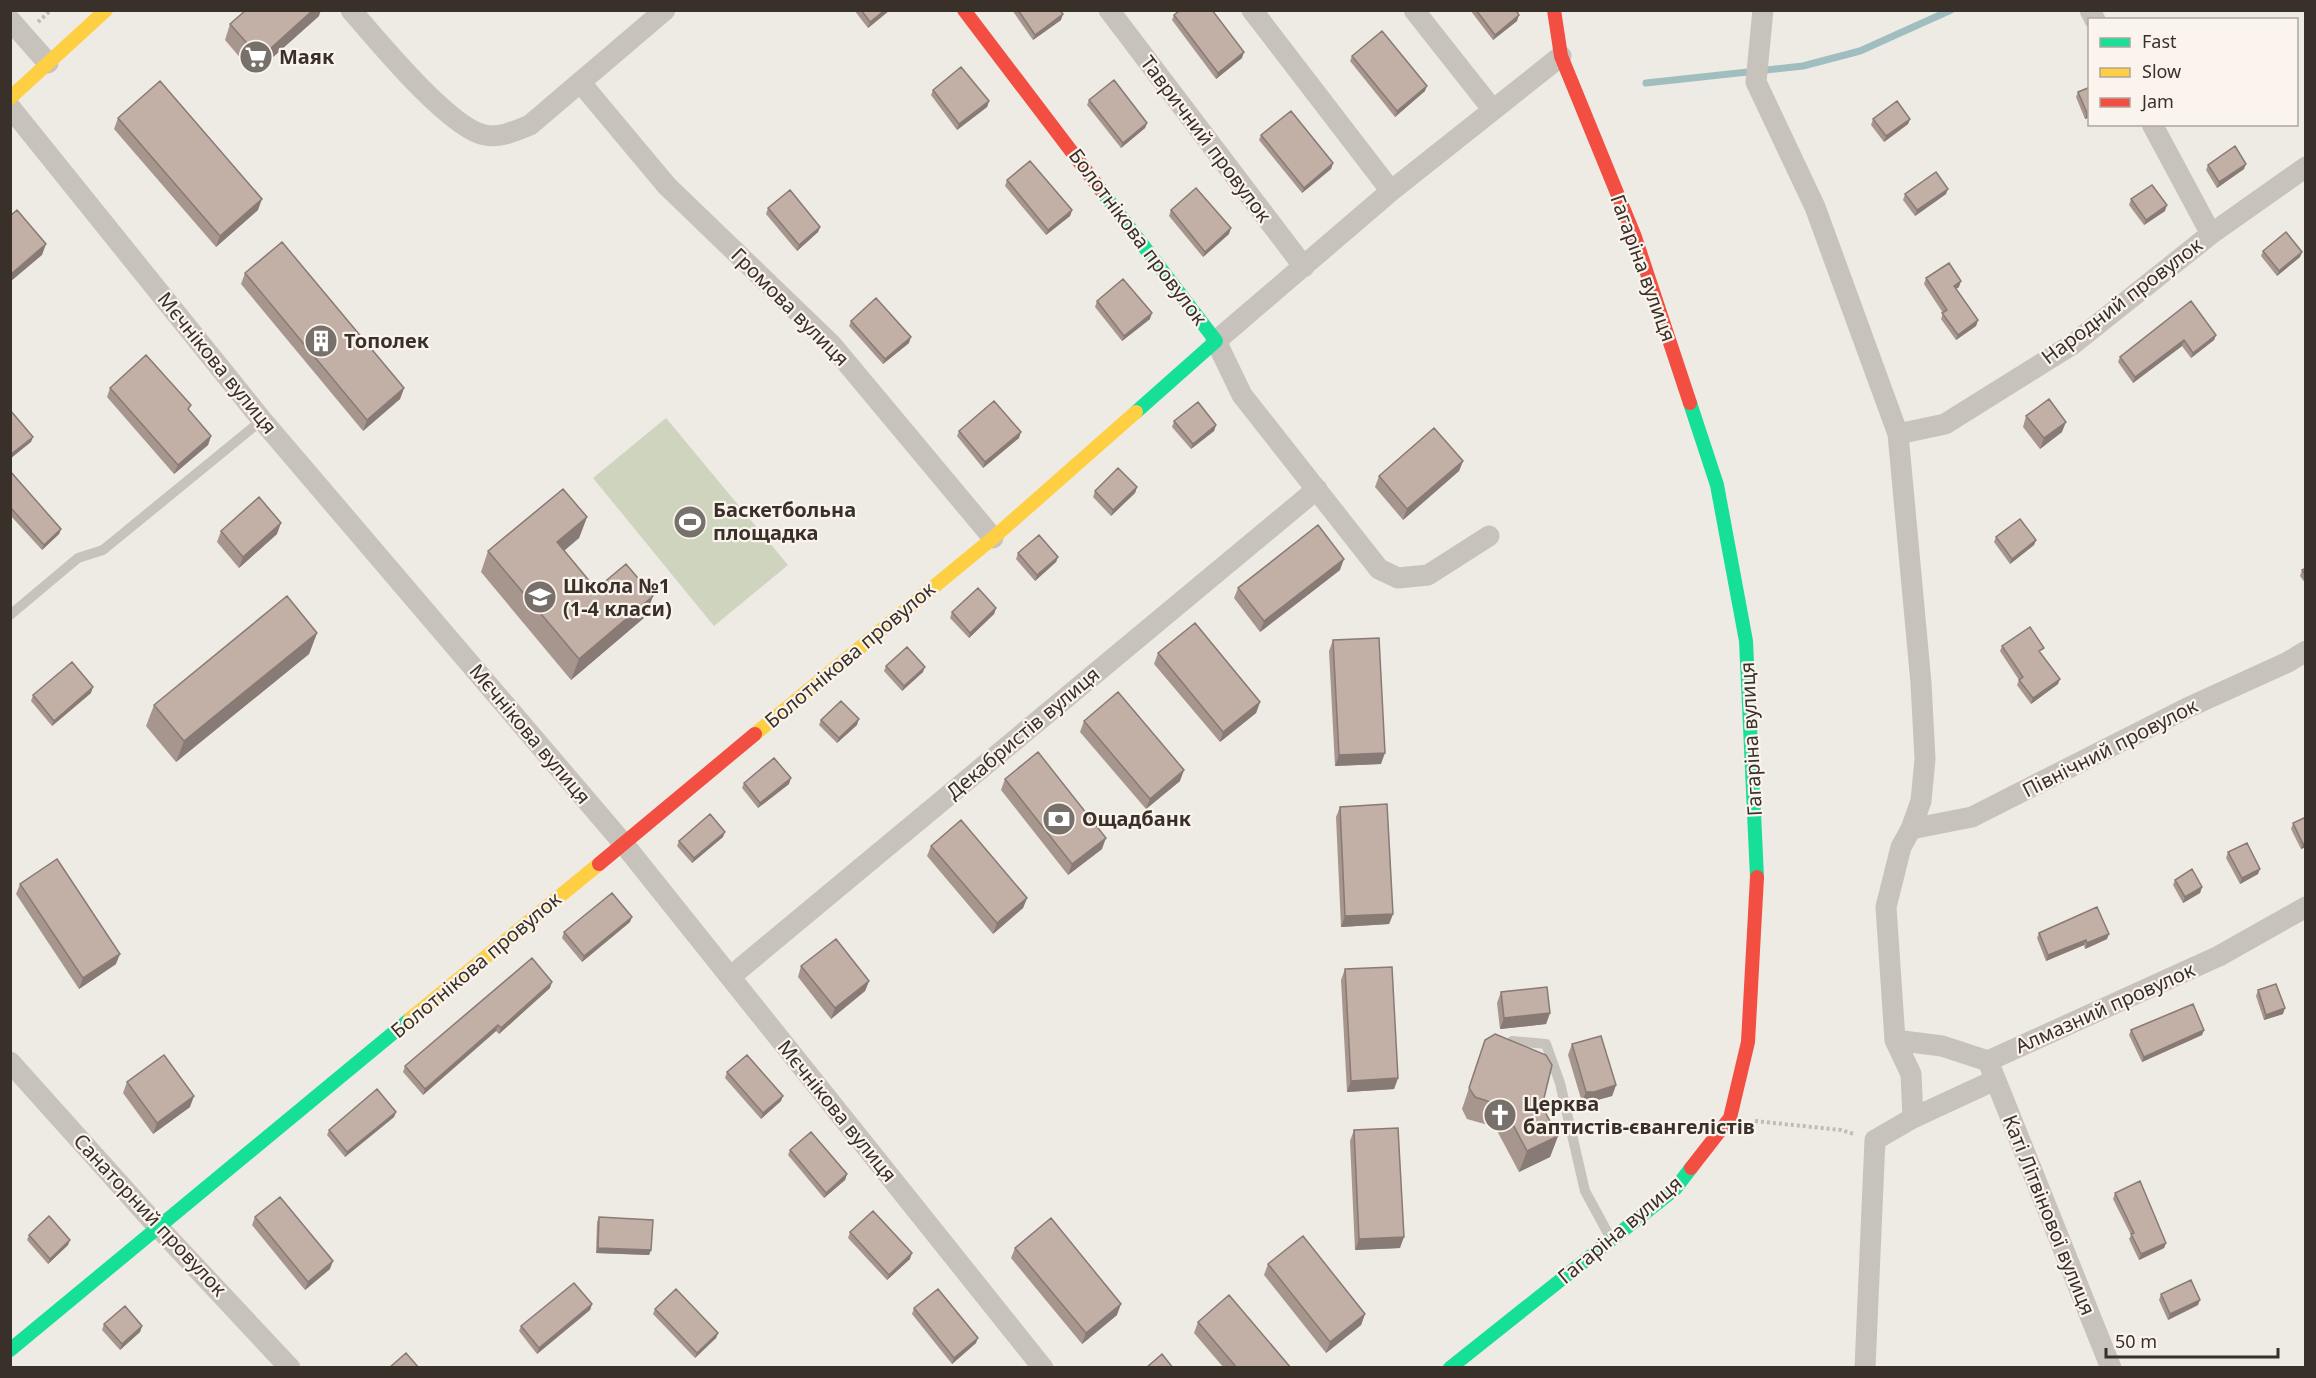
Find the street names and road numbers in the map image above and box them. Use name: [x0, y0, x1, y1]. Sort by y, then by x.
street label: Тавричний провулок: [1135, 50, 1278, 228]
street label: Болотнікова провулок: [1063, 143, 1214, 331]
street label: Гагаріна вулиця: [1604, 191, 1683, 345]
street label: Народний провулок: [2036, 231, 2208, 370]
street label: Громова вулиця: [725, 242, 855, 372]
street label: Мєчнікова вулиця: [152, 286, 283, 439]
street label: Болотнікова провулок: [759, 575, 941, 734]
street label: Мєчнікова вулиця: [464, 658, 597, 809]
street label: Декабристів вулиця: [940, 660, 1105, 805]
street label: Гагаріна вулиця: [1733, 661, 1768, 817]
street label: Північний провулок: [2018, 691, 2202, 803]
street label: Болотнікова провулок: [385, 885, 567, 1044]
street label: Алмазний провулок: [2011, 956, 2199, 1059]
street label: Мєчнікова вулиця: [772, 1034, 903, 1187]
street label: Каті Літвінової вулиця: [1997, 1111, 2102, 1319]
street label: Санаторний провулок: [68, 1127, 233, 1302]
street label: Гагаріна вулиця: [1552, 1170, 1688, 1290]

